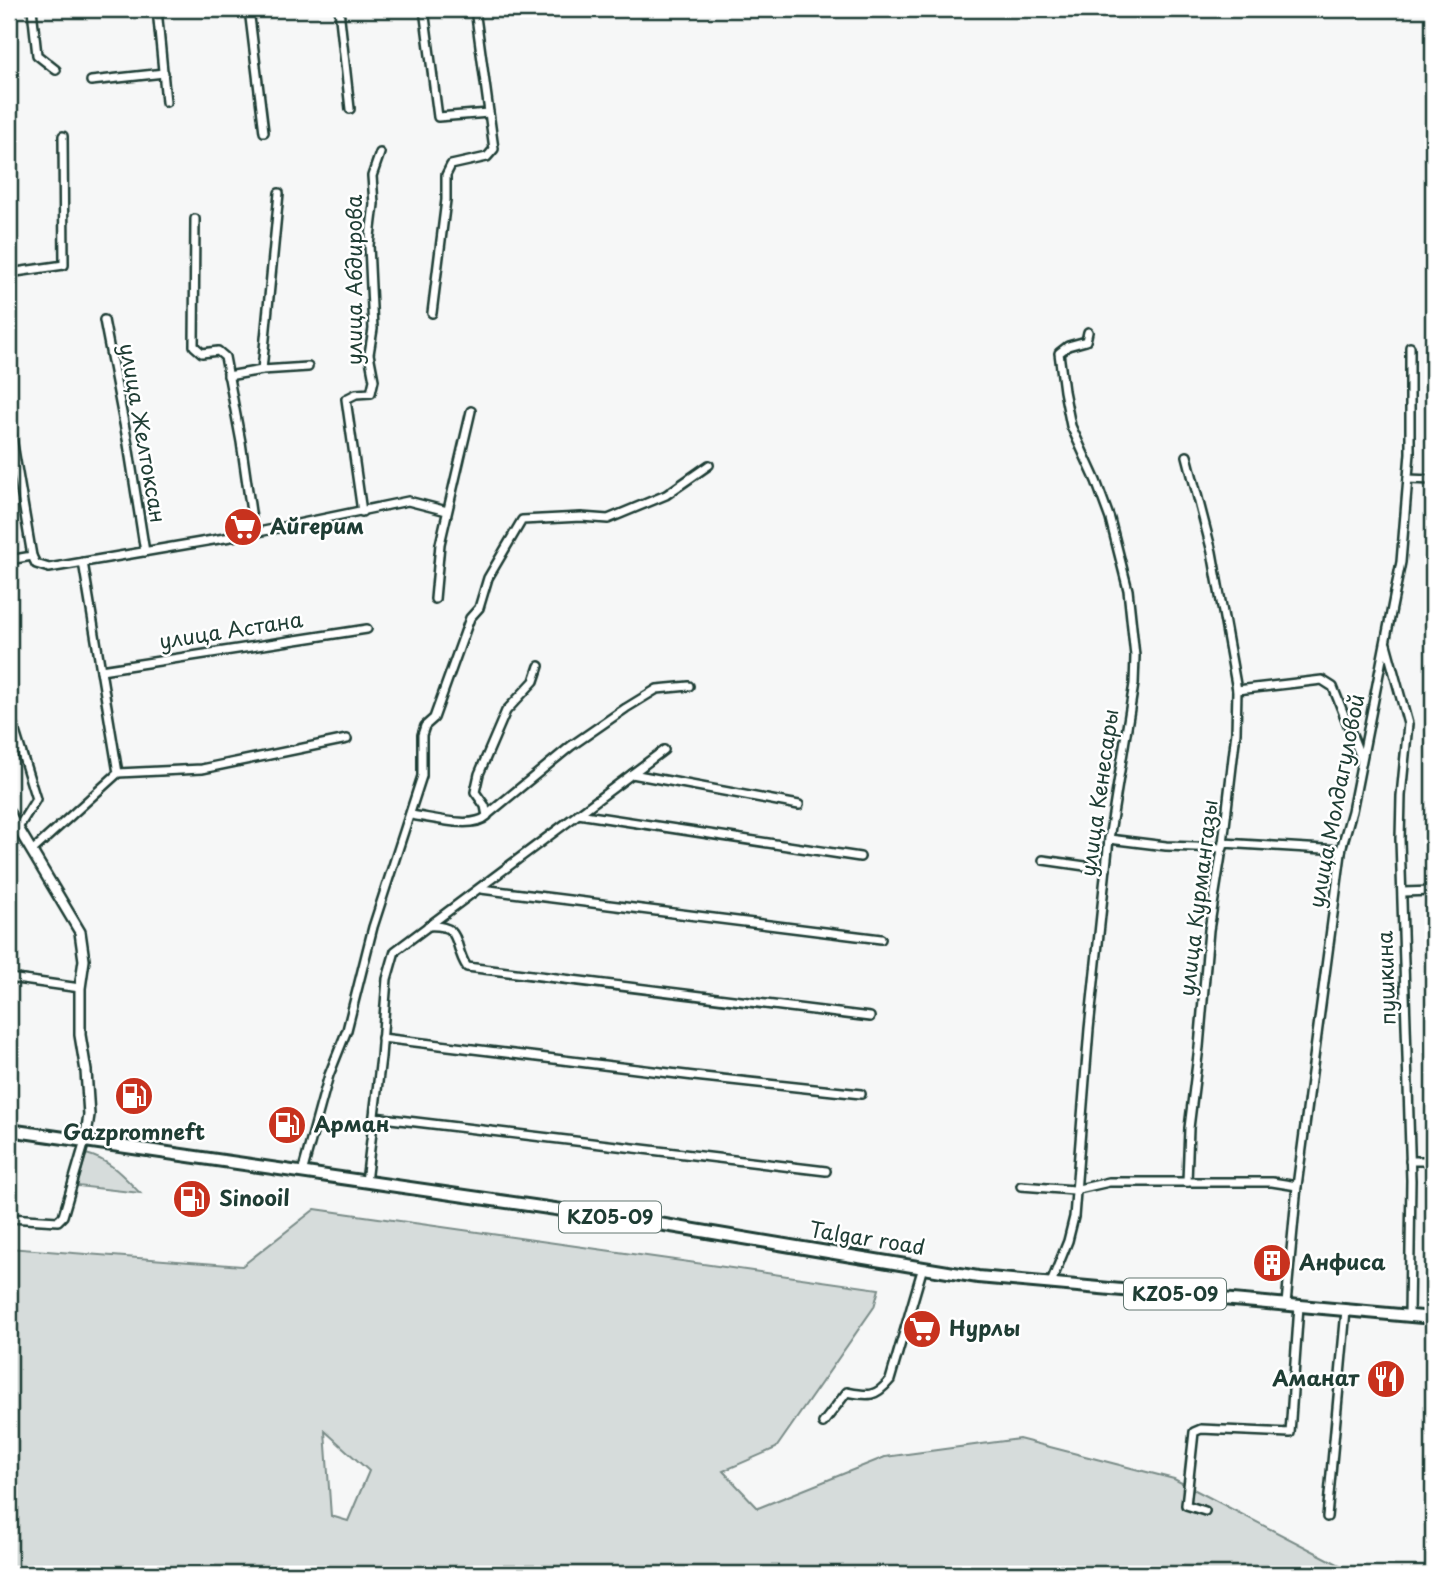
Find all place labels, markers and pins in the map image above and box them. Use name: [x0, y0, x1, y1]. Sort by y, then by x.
supermarket icon: Айгерим: [222, 506, 264, 548]
place label: Айгерим: [270, 509, 364, 541]
fuel station icon: Gazpromneft: [113, 1075, 155, 1117]
fuel station icon: Арман: [266, 1104, 308, 1146]
place label: Арман: [314, 1107, 389, 1139]
place label: Gazpromneft: [63, 1115, 205, 1147]
fuel station icon: Sinooil: [171, 1178, 213, 1220]
place label: Sinooil: [219, 1181, 290, 1213]
building icon: Анфиса: [1251, 1242, 1293, 1284]
place label: Анфиса: [1298, 1245, 1386, 1277]
supermarket icon: Нурлы: [901, 1308, 943, 1350]
place label: Нурлы: [949, 1311, 1020, 1343]
restaurant icon: Аманат: [1365, 1358, 1407, 1400]
place label: Аманат: [1271, 1361, 1360, 1393]

